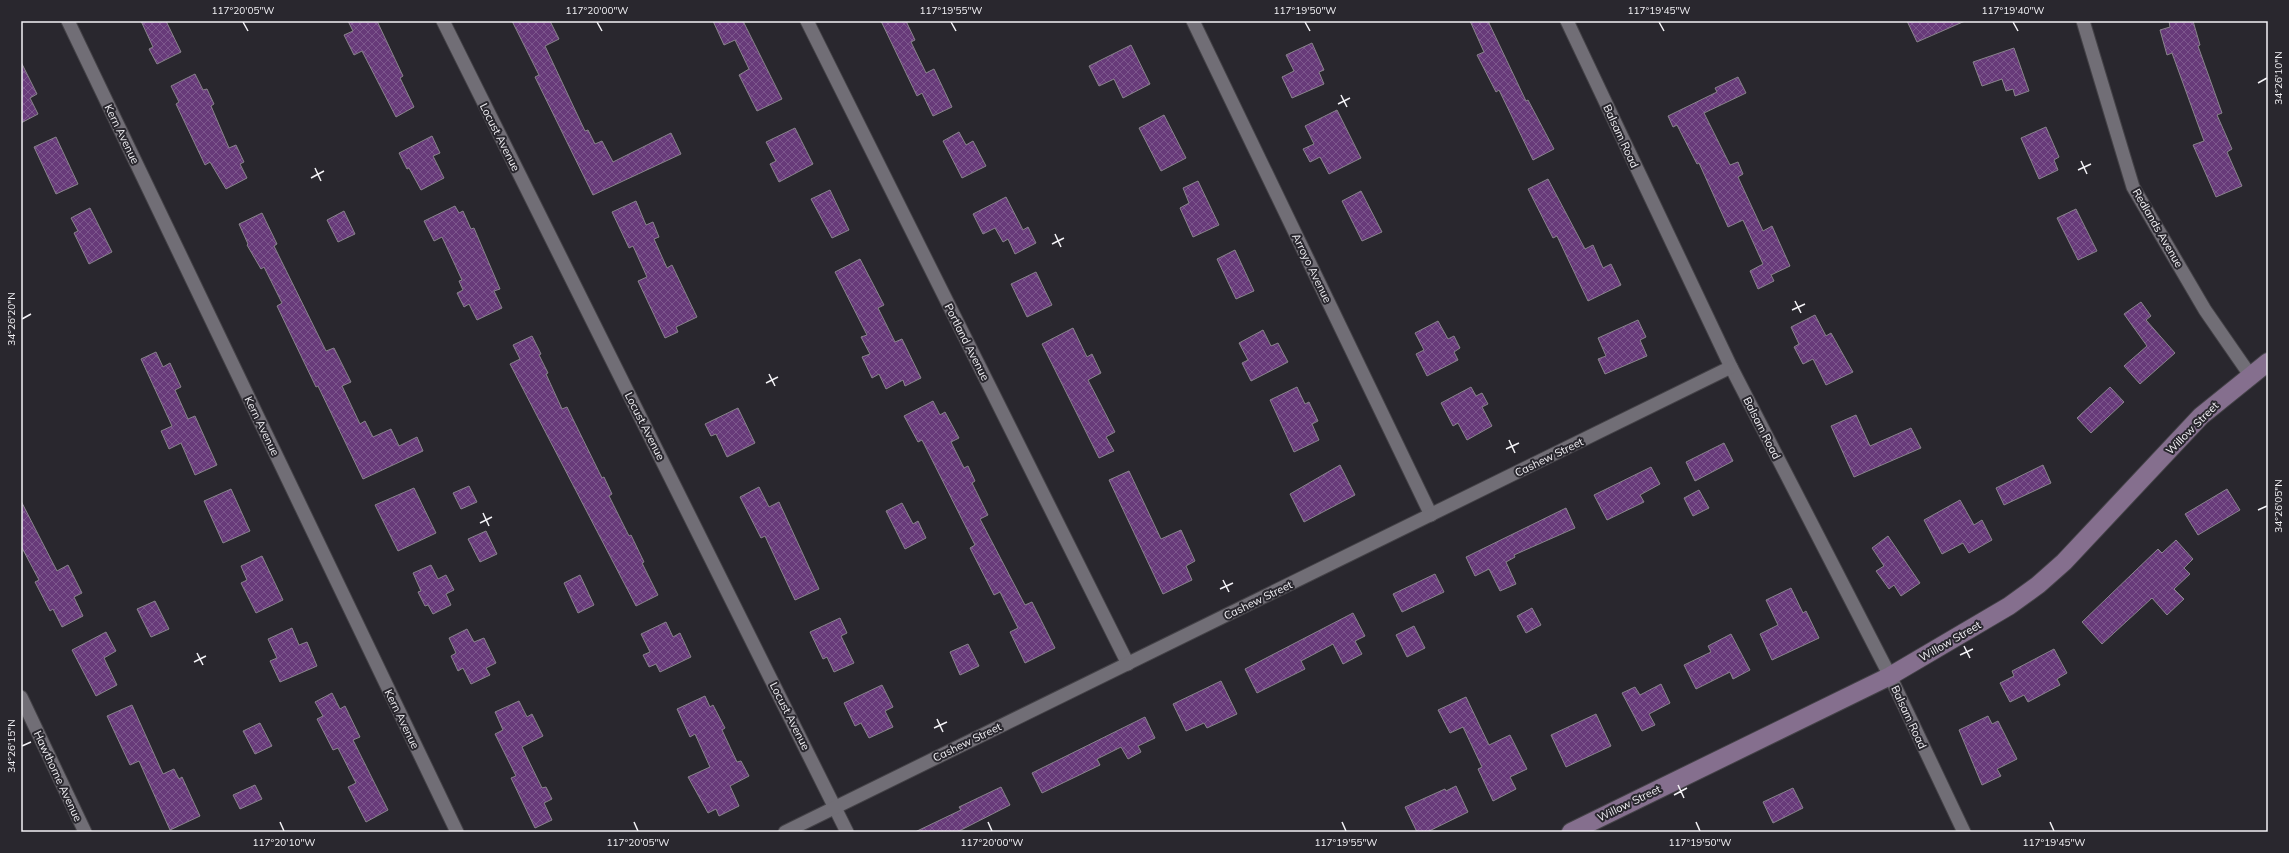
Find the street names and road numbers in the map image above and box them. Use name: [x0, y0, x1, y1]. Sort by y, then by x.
street label: Locust Avenue: [477, 101, 523, 173]
street label: Kern Avenue: [102, 102, 142, 166]
street label: Balsam Road: [1600, 102, 1642, 170]
street label: Redlands Avenue: [2130, 186, 2186, 270]
street label: Arroyo Avenue: [1289, 231, 1335, 305]
street label: Portland Avenue: [942, 301, 992, 383]
street label: Locust Avenue: [622, 390, 668, 462]
street label: Kern Avenue: [242, 394, 282, 458]
street label: Balsam Road: [1740, 394, 1784, 462]
street label: Willow Street: [2163, 399, 2221, 457]
street label: Cashew Street: [1512, 434, 1586, 480]
street label: Cashew Street: [1221, 577, 1295, 623]
street label: Willow Street: [1917, 618, 1984, 664]
street label: Locust Avenue: [767, 680, 813, 752]
street label: Balsam Road: [1888, 683, 1930, 751]
street label: Kern Avenue: [382, 687, 422, 751]
street label: Cashew Street: [930, 719, 1004, 765]
street label: Hawthorne Avenue: [31, 728, 85, 824]
street label: Willow Street: [1595, 781, 1663, 824]

